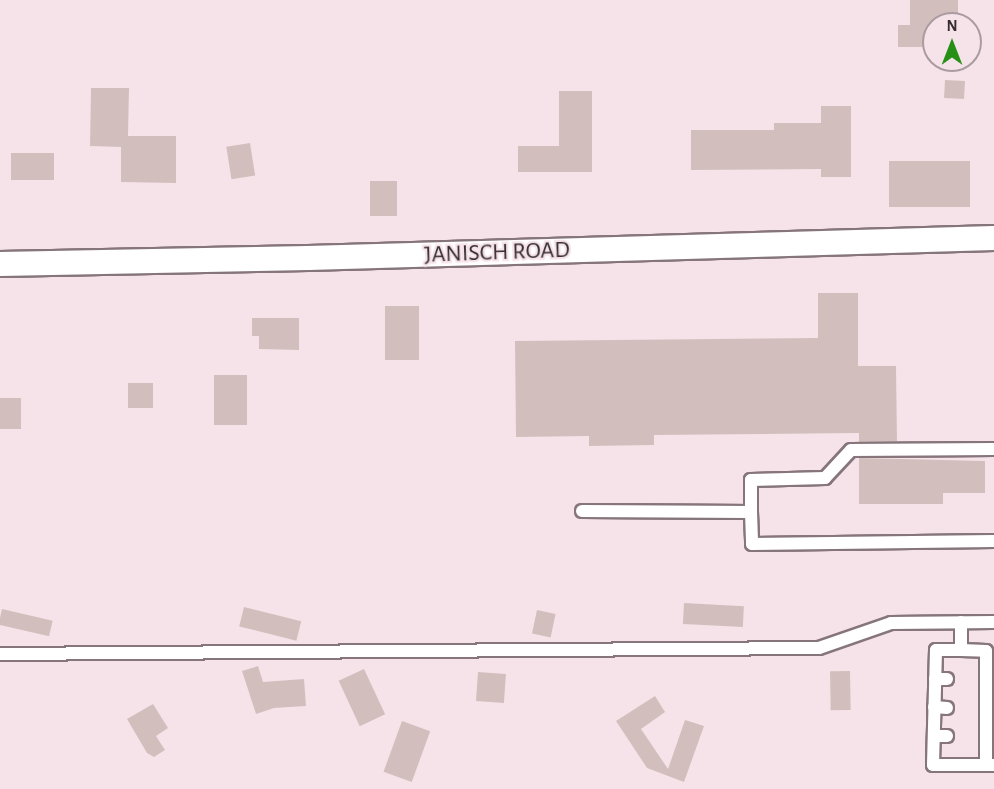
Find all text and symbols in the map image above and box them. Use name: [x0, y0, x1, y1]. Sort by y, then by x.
north arrow: [922, 12, 982, 72]
text: N: [946, 18, 958, 34]
street label: JANISCH ROAD: [424, 236, 570, 270]

